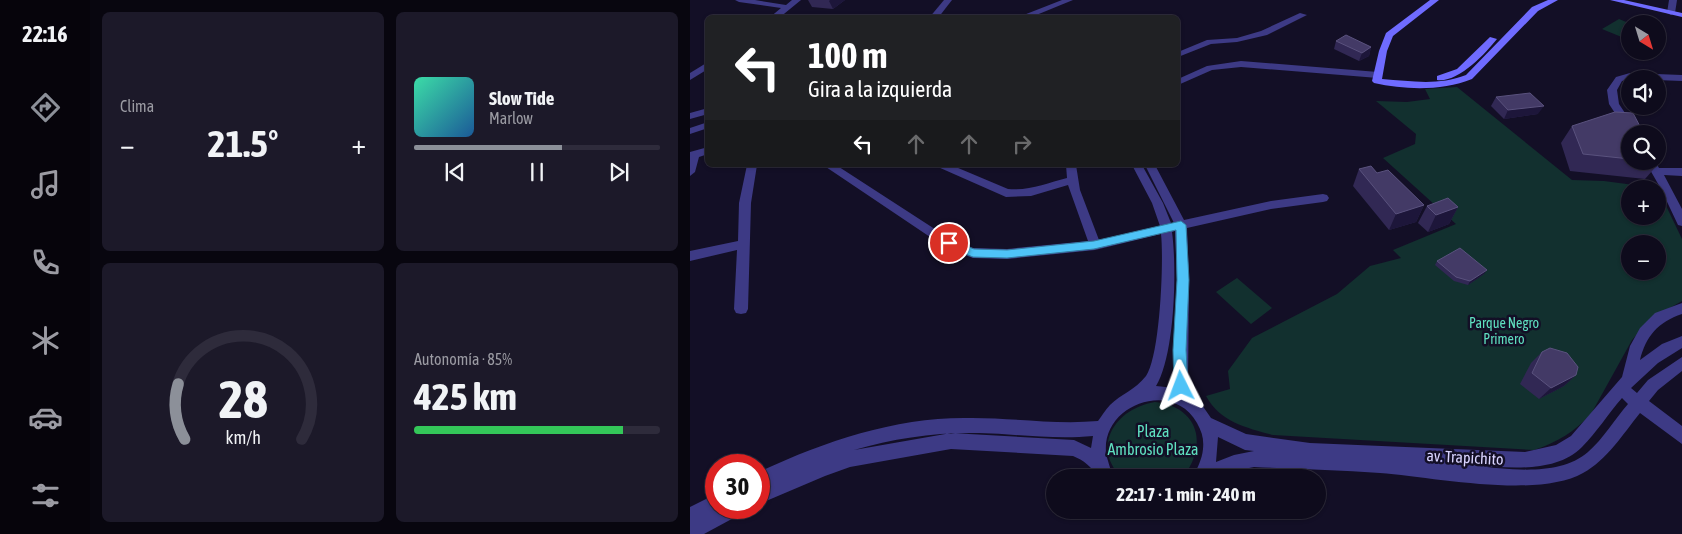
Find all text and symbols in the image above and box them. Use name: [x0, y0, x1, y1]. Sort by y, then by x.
north arrow: [1621, 15, 1666, 60]
map controls: [1621, 15, 1666, 280]
text: 22:16: [22, 21, 68, 47]
icon: left: [725, 35, 790, 100]
text: 100 m: [808, 35, 887, 75]
button: sound: [1621, 70, 1666, 115]
text: Gira a la izquierda: [808, 76, 952, 102]
text: Slow Tide: [489, 87, 554, 109]
icon: directions: [28, 90, 63, 125]
text: Clima: [120, 97, 154, 115]
text: Marlow: [489, 109, 533, 127]
text: 21.5°: [208, 122, 278, 165]
button: search: [1621, 125, 1666, 170]
text: −: [120, 128, 135, 160]
text: +: [351, 128, 366, 160]
icon: left: [849, 130, 877, 158]
icon: ahead: [902, 130, 930, 158]
icon: ahead: [955, 130, 983, 158]
icon: right: [1008, 130, 1036, 158]
icon: previous: [441, 158, 469, 186]
icon: pause: [523, 158, 551, 186]
icon: next: [605, 158, 633, 186]
icon: music: [28, 167, 63, 202]
button: +: [1621, 180, 1666, 225]
pin: [928, 222, 970, 264]
icon: arrive: [935, 229, 963, 257]
button: −: [1621, 235, 1666, 280]
icon: phone: [28, 245, 63, 280]
park label: Parque Negro Primero: [1469, 315, 1539, 347]
icon: climate: [28, 323, 63, 358]
text: Autonomía · 85%: [414, 350, 512, 368]
position arrow: [1154, 359, 1206, 411]
text: 28: [219, 369, 267, 429]
text: 425 km: [414, 375, 517, 418]
icon: car: [28, 400, 63, 435]
park label: Plaza Ambrosio Plaza: [1108, 422, 1198, 458]
text: km/h: [225, 427, 261, 448]
street label: av. Trapichito: [1426, 446, 1504, 469]
speed limit sign: 30: [705, 454, 770, 519]
icon: filters: [28, 478, 63, 513]
text: 22:17 · 1 min · 240 m: [1116, 483, 1256, 505]

